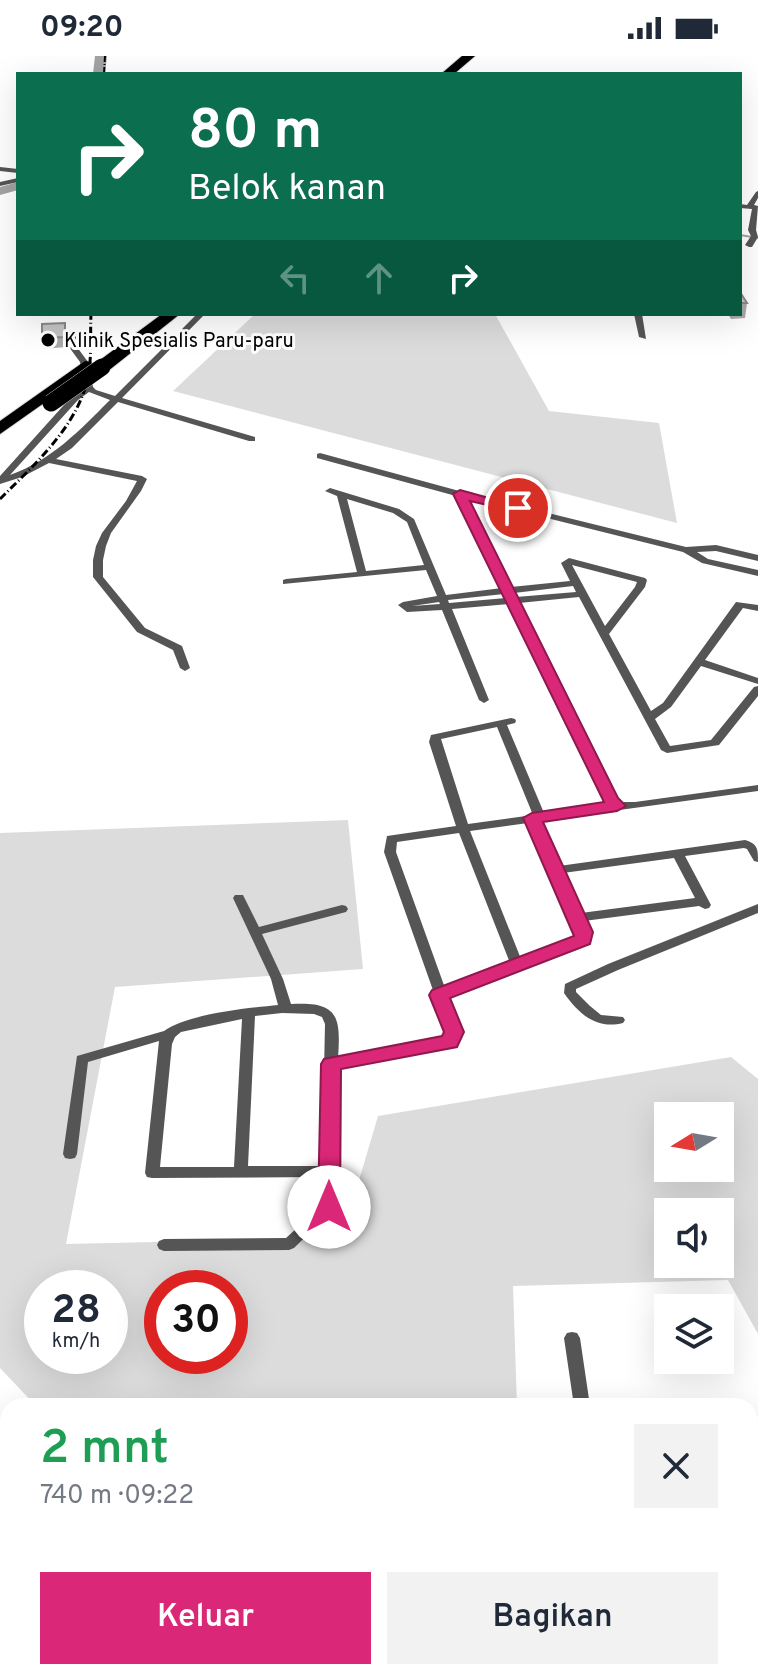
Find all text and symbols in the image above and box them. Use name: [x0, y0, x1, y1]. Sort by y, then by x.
text: 09:20: [40, 10, 124, 47]
text: 80 m: [188, 98, 322, 168]
icon: right: [56, 104, 160, 208]
text: Belok kanan: [188, 167, 386, 213]
icon: left: [273, 256, 317, 300]
icon: ahead: [357, 256, 401, 300]
icon: right: [441, 256, 485, 300]
place label: Klinik Spesialis Paru-paru: [64, 329, 294, 355]
marker: Klinik Spesialis Paru-paru: [39, 331, 57, 349]
pin: [484, 474, 552, 542]
icon: arrive: [496, 486, 540, 530]
north arrow: [654, 1102, 734, 1182]
map controls: [654, 1102, 734, 1374]
position arrow: [287, 1165, 371, 1249]
button: sound: [654, 1198, 734, 1278]
speed limit sign: 30: [144, 1270, 248, 1374]
text: 28: [51, 1287, 101, 1337]
button: layers: [654, 1294, 734, 1374]
text: km/h: [52, 1329, 100, 1355]
text: 2 mnt: [40, 1420, 169, 1480]
button: close: [634, 1424, 718, 1508]
text: 740 m · 09:22: [40, 1480, 194, 1513]
button: Keluar: [40, 1572, 371, 1664]
button: Bagikan: [387, 1572, 718, 1664]

